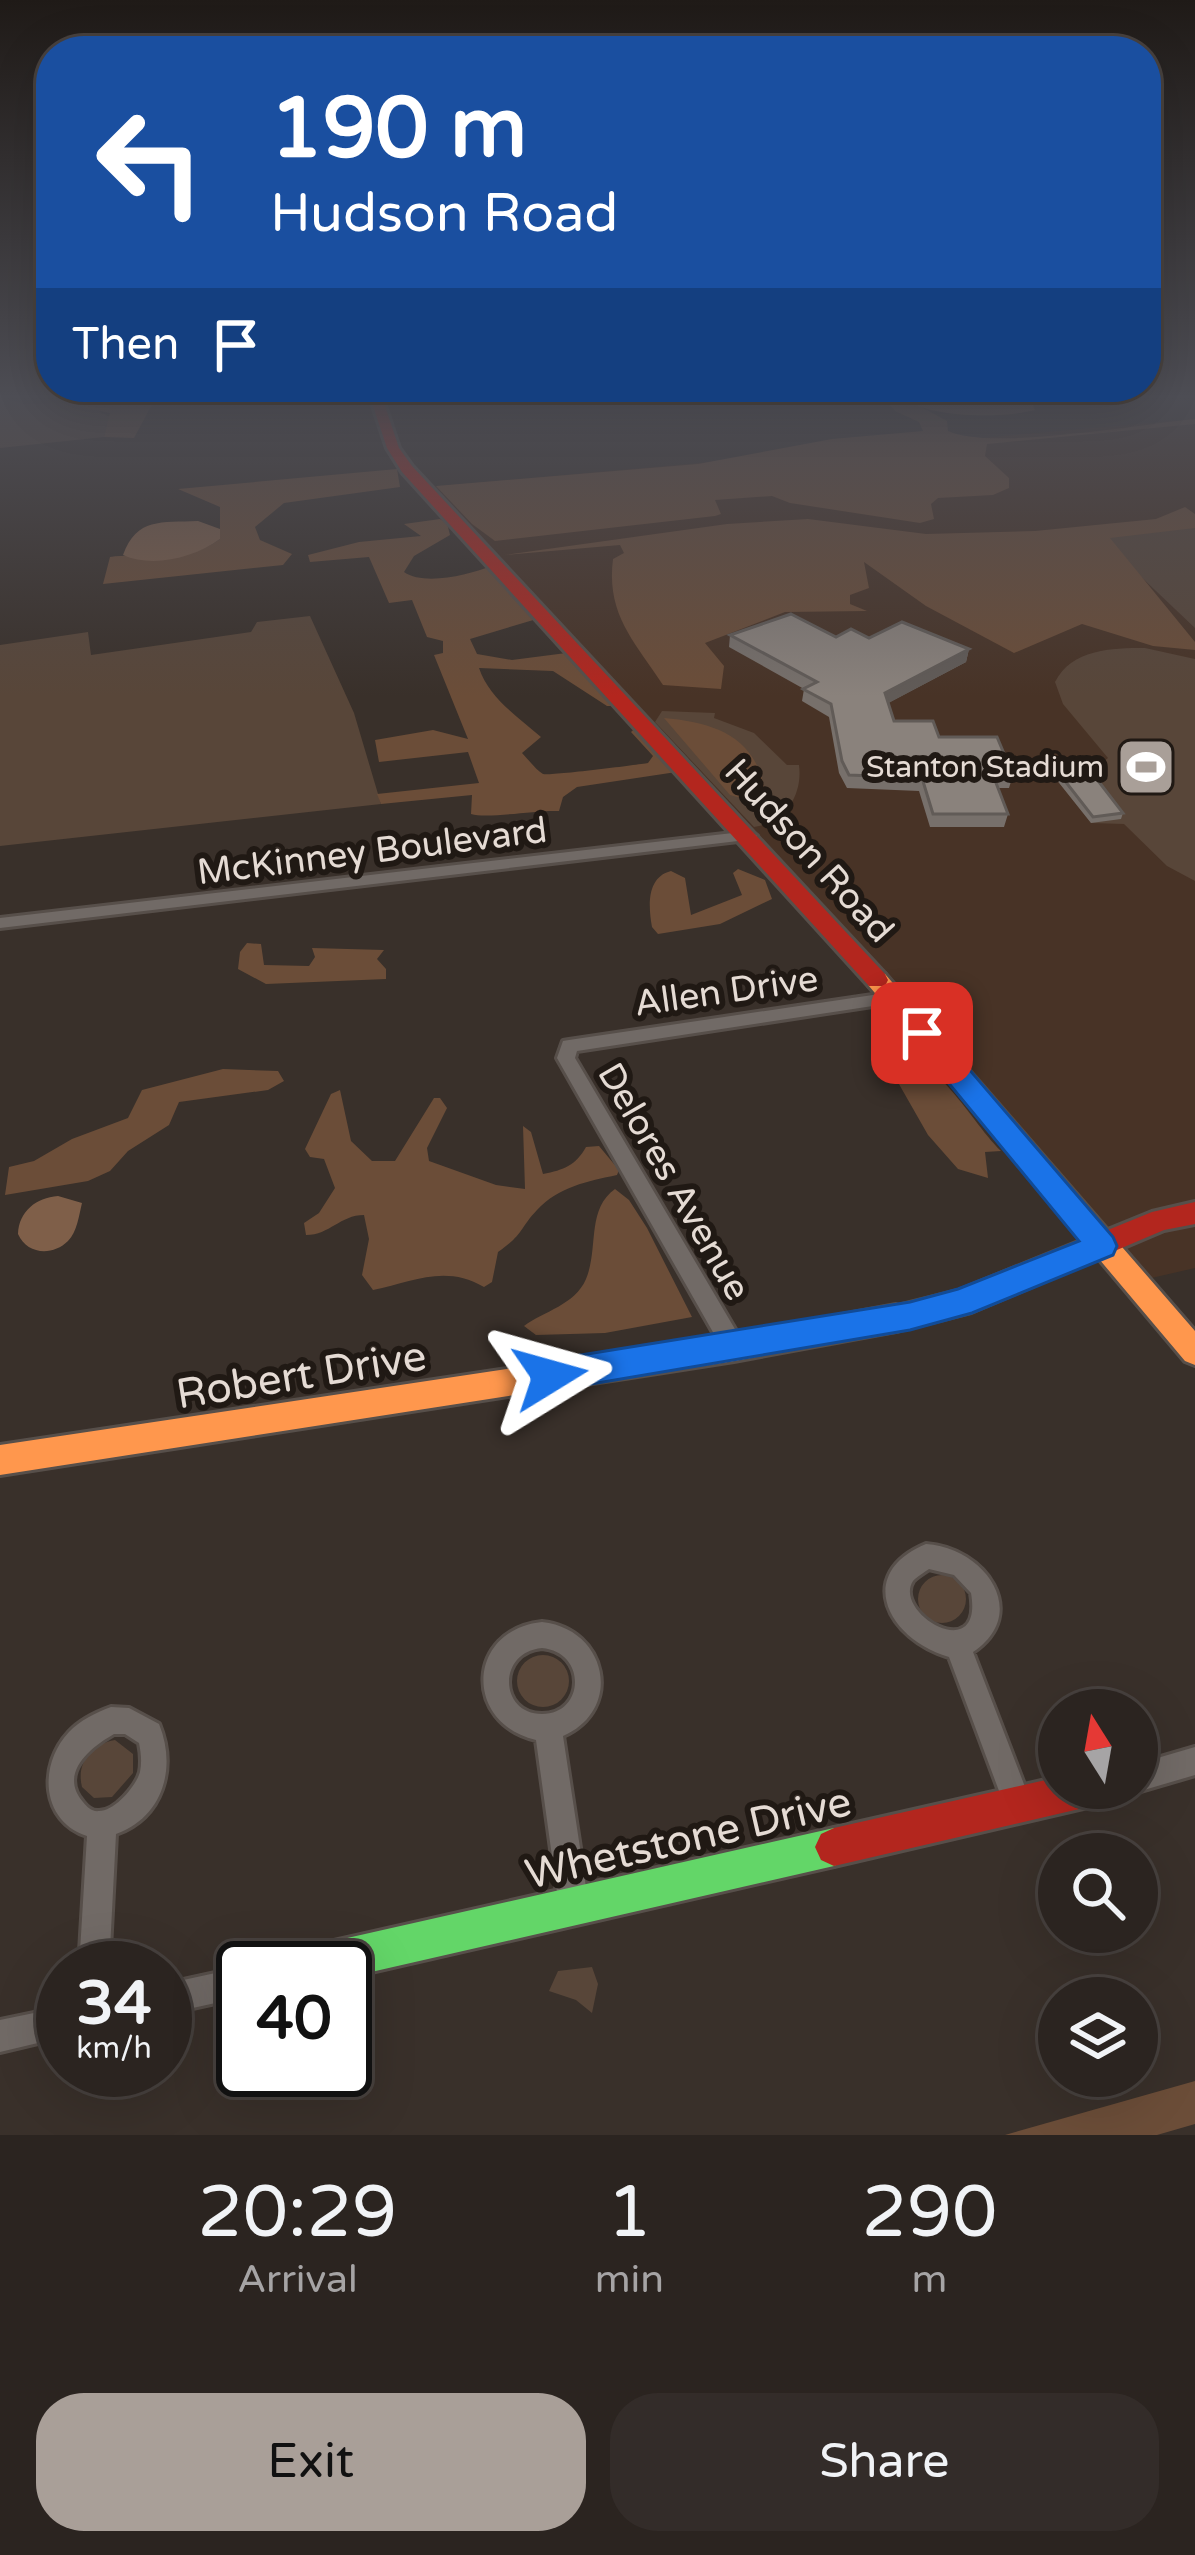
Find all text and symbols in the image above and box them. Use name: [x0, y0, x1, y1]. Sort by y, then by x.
text: 190 m: [270, 79, 527, 180]
icon: left: [72, 84, 228, 240]
text: Hudson Road: [270, 181, 618, 246]
icon: arrive: [203, 312, 269, 378]
text: Then: [72, 318, 179, 372]
sports icon: Stanton Stadium: [1115, 736, 1177, 798]
place label: Stanton Stadium: [866, 749, 1104, 786]
street label: Hudson Road: [715, 750, 903, 952]
street label: McKinney Boulevard: [195, 809, 550, 894]
street label: Allen Drive: [632, 957, 821, 1026]
pin: [871, 982, 973, 1084]
icon: arrive: [889, 1000, 955, 1066]
street label: Delores Avenue: [588, 1056, 759, 1308]
position arrow: [487, 1313, 613, 1439]
street label: Robert Drive: [173, 1331, 430, 1420]
north arrow: [1038, 1689, 1158, 1809]
map controls: [1038, 1689, 1158, 2097]
street label: Whetstone Drive: [520, 1776, 856, 1901]
button: search: [1038, 1833, 1158, 1953]
speed limit sign: 40: [216, 1941, 372, 2097]
text: 34: [76, 1968, 152, 2040]
button: layers: [1038, 1977, 1158, 2097]
text: km/h: [76, 2030, 152, 2067]
text: 20:29: [198, 2170, 397, 2257]
text: 1: [607, 2170, 652, 2257]
text: 290: [862, 2170, 997, 2257]
text: Arrival: [237, 2256, 358, 2303]
text: min: [595, 2256, 664, 2303]
text: m: [912, 2256, 947, 2303]
button: Exit: [36, 2393, 586, 2531]
button: Share: [610, 2393, 1159, 2531]

